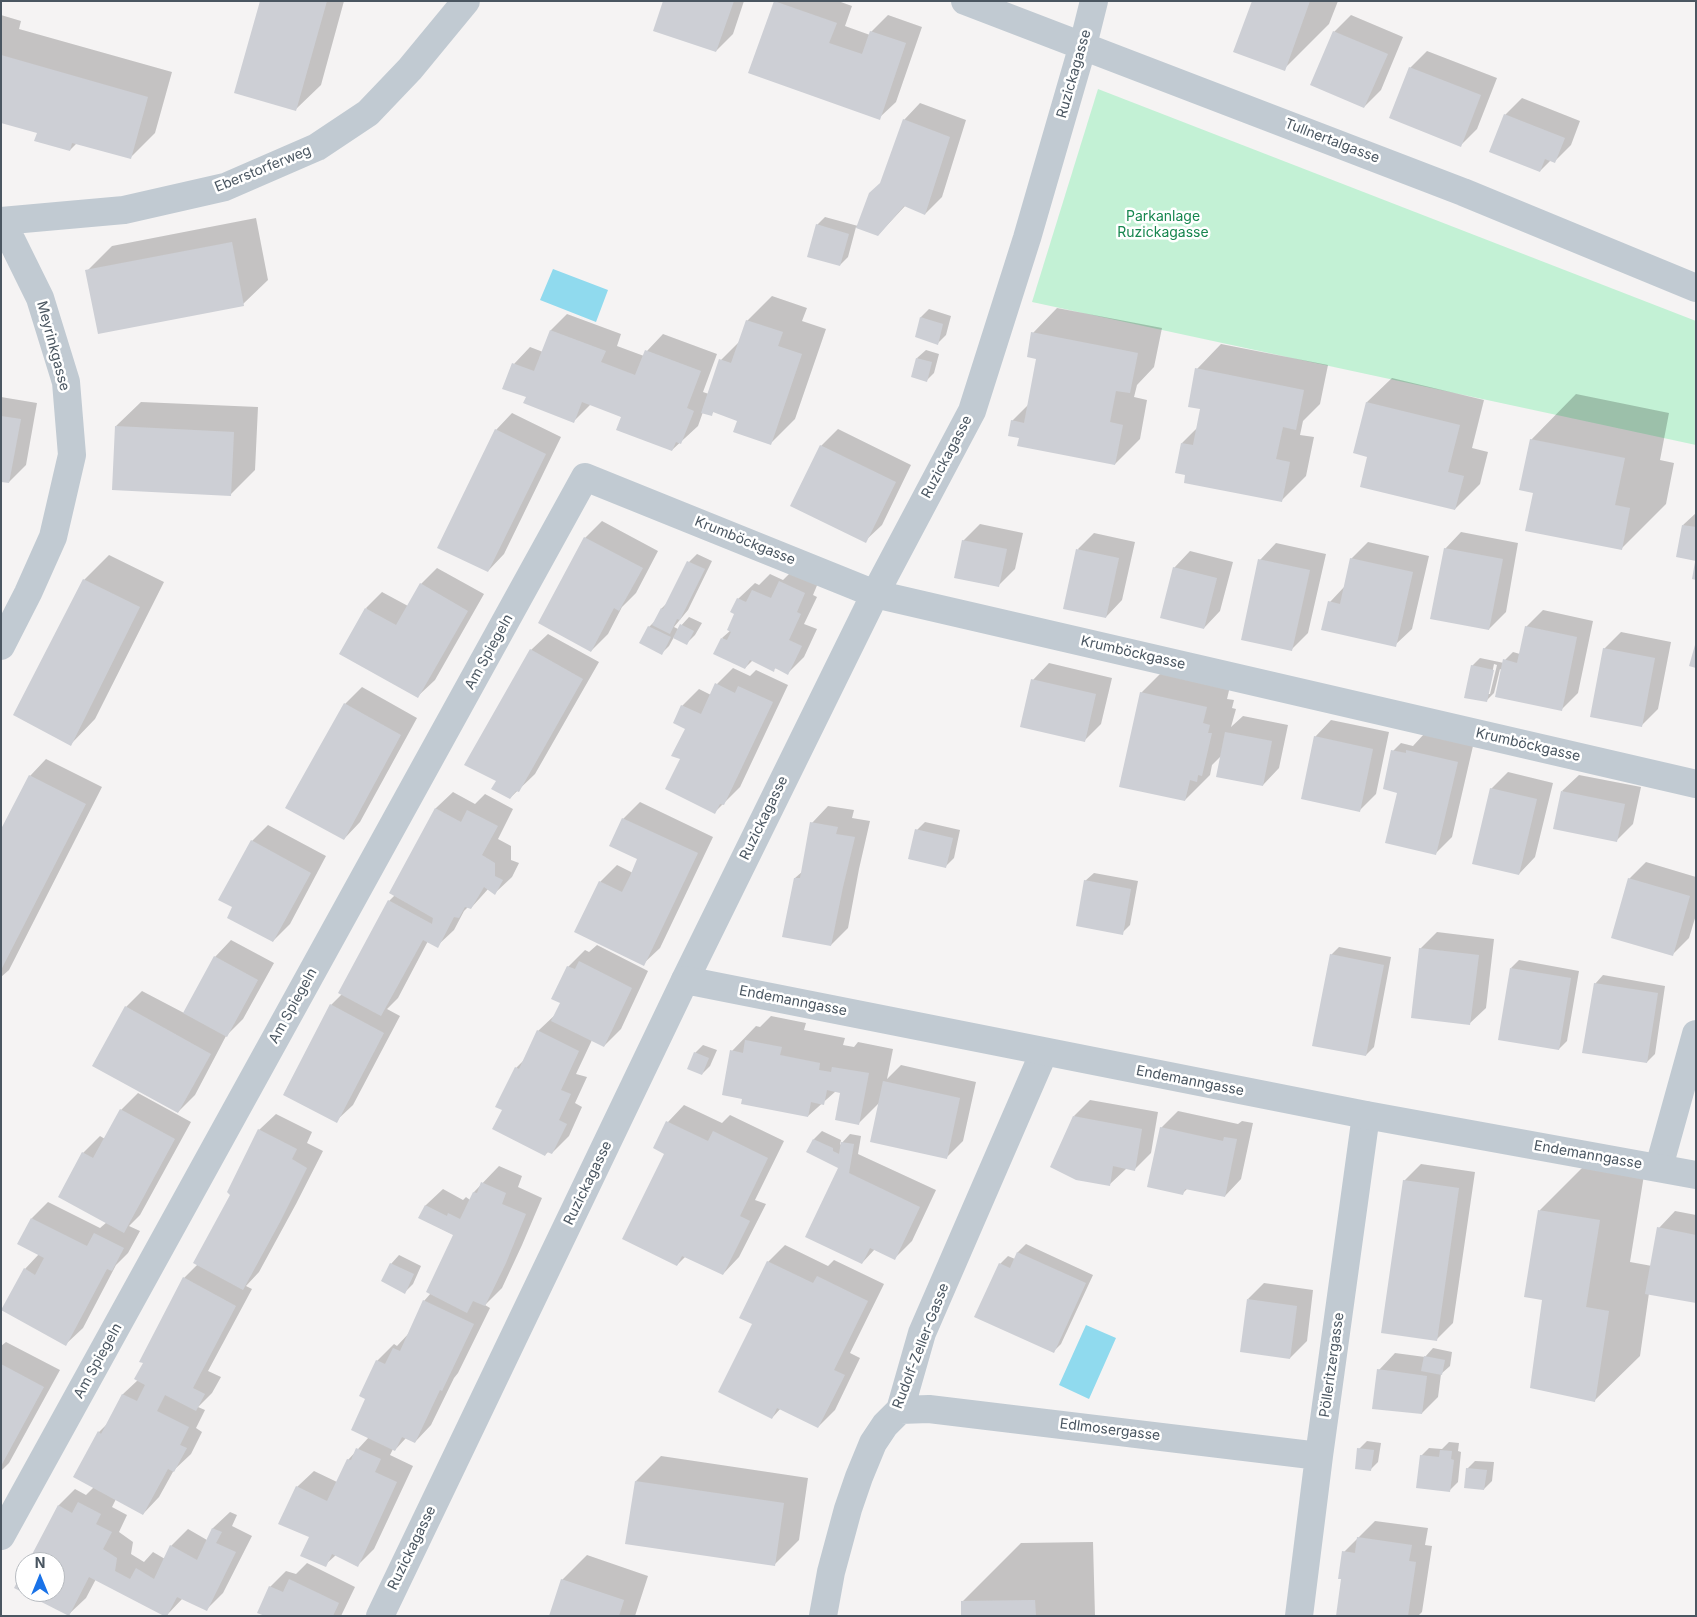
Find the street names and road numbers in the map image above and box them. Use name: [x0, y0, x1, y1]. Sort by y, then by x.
street label: Ruzickagasse: [1053, 28, 1095, 120]
street label: Tullnertalgasse: [1282, 115, 1382, 167]
street label: Eberstorferweg: [212, 142, 314, 196]
street label: Meyrinkgasse: [33, 299, 73, 393]
street label: Ruzickagasse: [918, 413, 976, 501]
street label: Krumböckgasse: [692, 513, 798, 569]
street label: Am Spiegeln: [461, 611, 517, 693]
street label: Krumböckgasse: [1079, 633, 1187, 673]
street label: Krumböckgasse: [1474, 725, 1582, 765]
street label: Ruzickagasse: [736, 773, 792, 863]
street label: Am Spiegeln: [265, 965, 321, 1047]
street label: Endemanngasse: [738, 982, 848, 1020]
street label: Endemanngasse: [1135, 1062, 1245, 1100]
street label: Endemanngasse: [1533, 1137, 1643, 1173]
street label: Ruzickagasse: [560, 1138, 616, 1228]
street label: Rudolf-Zeller-Gasse: [889, 1281, 953, 1411]
street label: Pölleritzergasse: [1316, 1311, 1348, 1419]
street label: Am Spiegeln: [70, 1320, 126, 1402]
street label: Edlmosergasse: [1059, 1416, 1161, 1444]
street label: Ruzickagasse: [384, 1503, 440, 1593]

